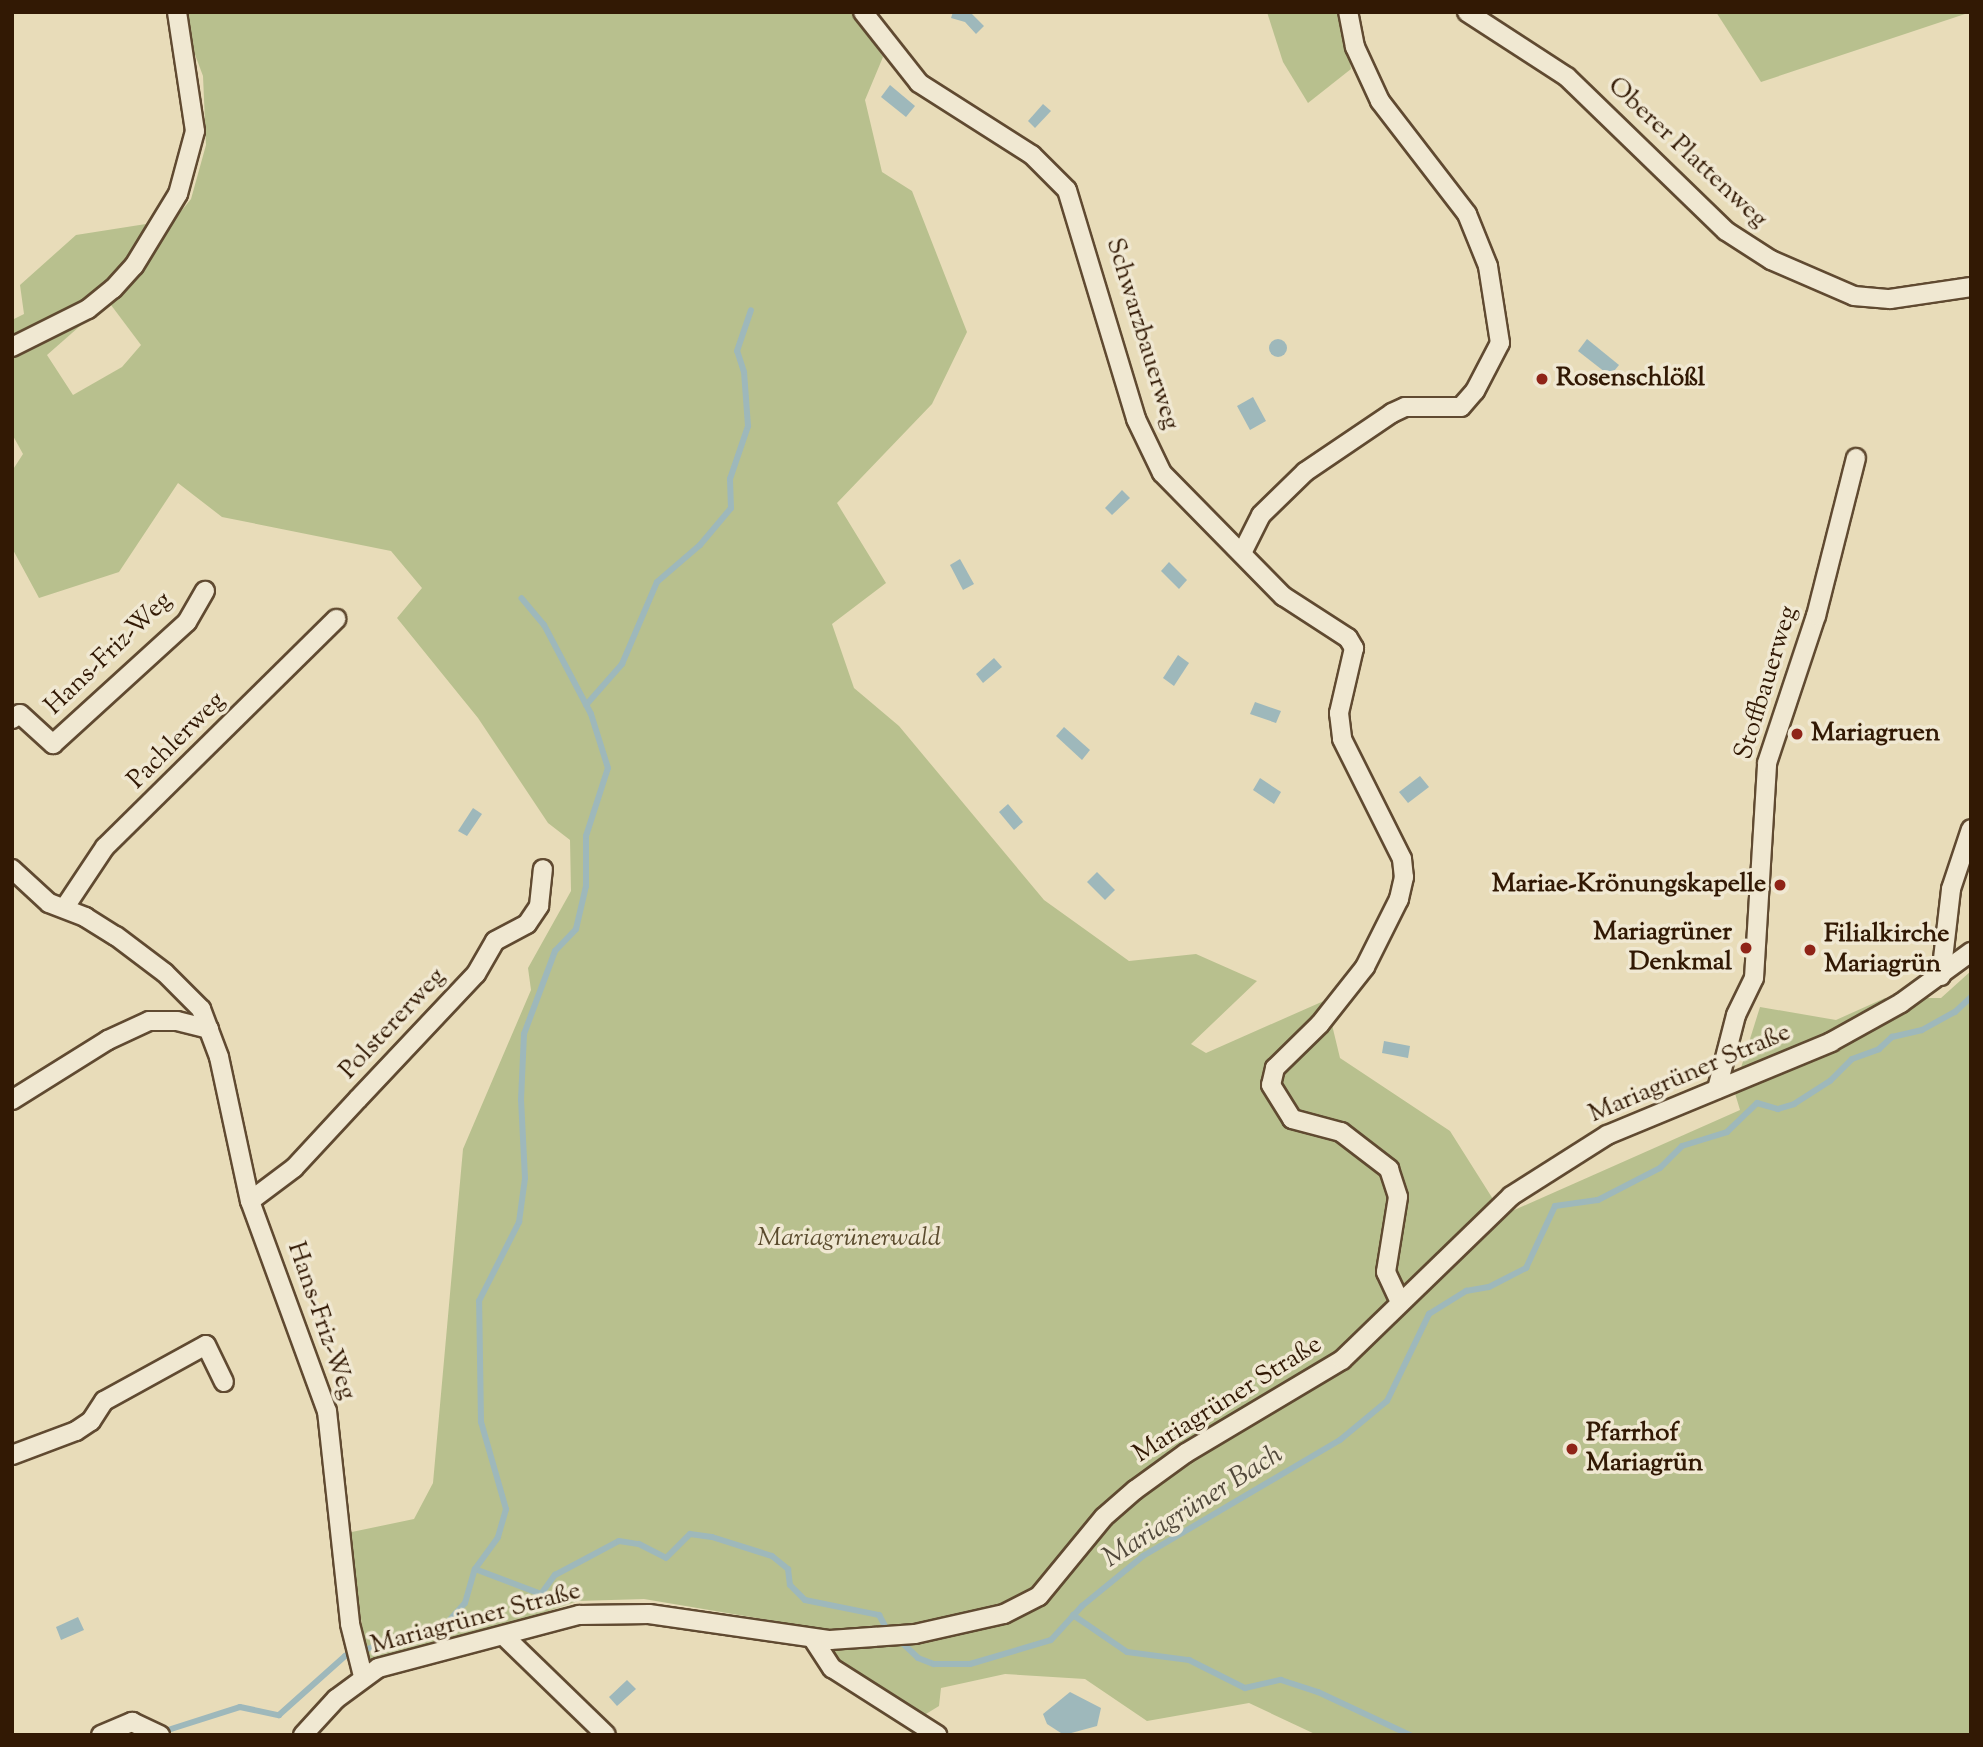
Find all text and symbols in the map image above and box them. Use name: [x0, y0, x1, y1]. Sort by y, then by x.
street label: Oberer Plattenweg: [1601, 71, 1773, 235]
street label: Schwarzbauerweg: [1098, 234, 1186, 434]
place label: Rosenschlößl: [1556, 363, 1705, 395]
marker: Rosenschlößl: [1534, 371, 1550, 387]
street label: Hans-Friz-Weg: [39, 586, 179, 722]
street label: Stoffbauerweg: [1729, 602, 1805, 764]
street label: Pachlerweg: [122, 686, 232, 796]
place label: Mariagruen: [1811, 718, 1940, 750]
marker: Mariagruen: [1789, 726, 1805, 742]
place label: Mariae-Krönungskapelle: [1492, 869, 1766, 901]
marker: Mariae-Krönungskapelle: [1772, 877, 1788, 893]
place label: Mariagrüner Denkmal: [1593, 917, 1732, 978]
place label: Filialkirche Mariagrün: [1824, 919, 1949, 981]
marker: Mariagrüner Denkmal: [1738, 940, 1754, 956]
marker: Filialkirche Mariagrün: [1802, 942, 1818, 958]
street label: Polstererweg: [333, 962, 453, 1086]
street label: Mariagrüner Straße: [1584, 1017, 1796, 1131]
park label: Mariagrünerwald: [757, 1223, 941, 1255]
street label: Hans-Friz-Weg: [279, 1238, 363, 1404]
street label: Mariagrüner Straße: [1128, 1330, 1328, 1470]
place label: Pfarrhof Mariagrün: [1586, 1418, 1703, 1480]
water label: Mariagrüner Bach: [1097, 1438, 1289, 1576]
marker: Pfarrhof Mariagrün: [1564, 1441, 1580, 1457]
street label: Mariagrüner Straße: [368, 1576, 584, 1662]

